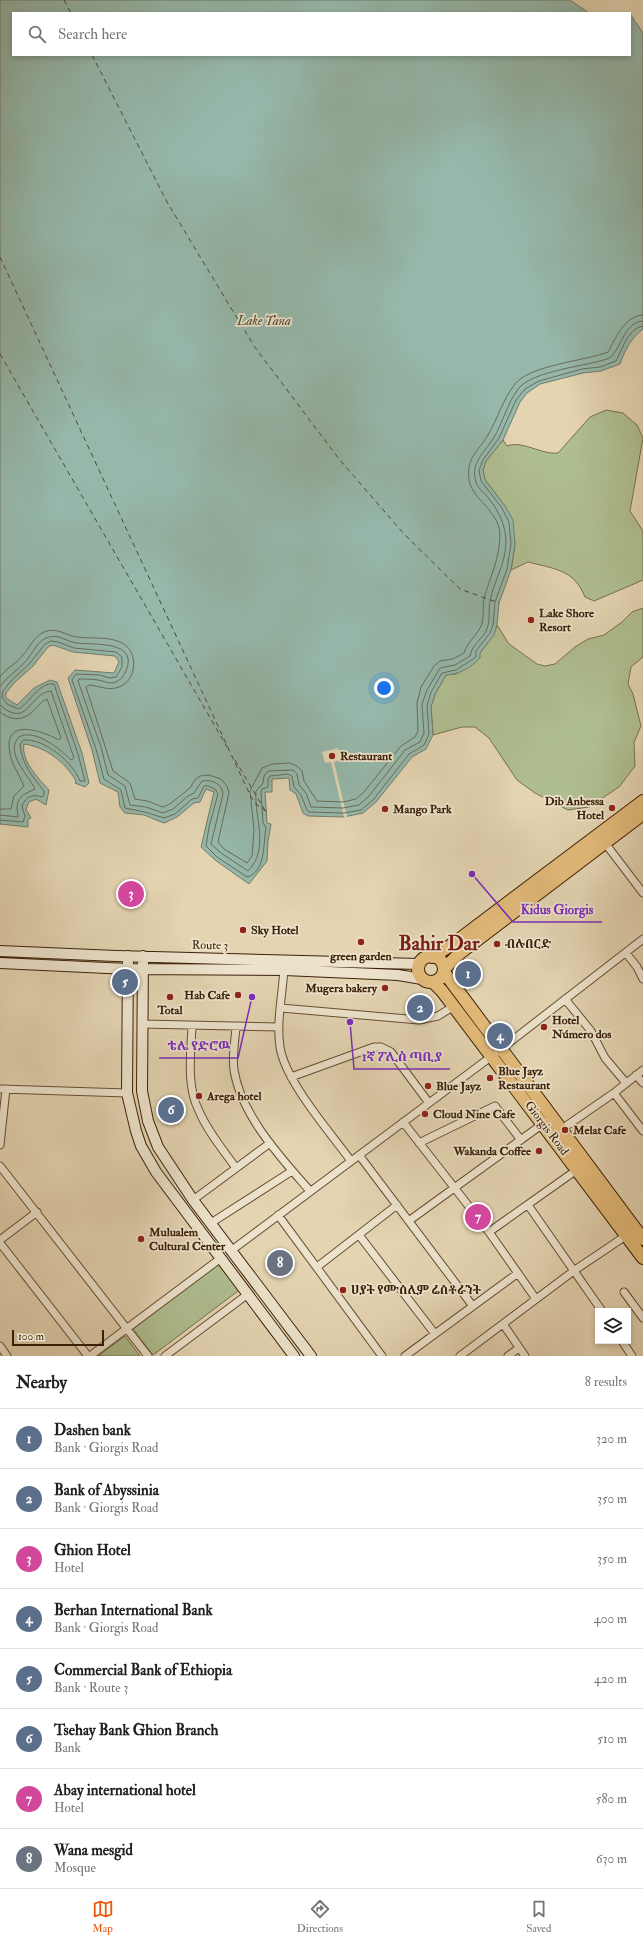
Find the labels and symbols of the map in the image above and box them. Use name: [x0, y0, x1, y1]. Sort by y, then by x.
water label: Lake Tana: [236, 313, 291, 329]
place label: Lake Shore Resort: [539, 606, 595, 635]
marker: Lake Shore Resort: [526, 615, 536, 625]
your location: [374, 678, 394, 698]
place label: Restaurant: [340, 749, 392, 764]
marker: Restaurant: [327, 751, 337, 761]
place label: Dib Anbessa Hotel: [545, 794, 605, 823]
place label: Mango Park: [392, 802, 452, 817]
marker: Dib Anbessa Hotel: [607, 803, 617, 813]
marker: Mango Park: [380, 804, 390, 814]
pin: 3: [118, 879, 144, 909]
callout: Kidus Giorgis: [513, 897, 602, 922]
text: Kidus Giorgis: [521, 902, 594, 919]
place label: Sky Hotel: [251, 923, 300, 938]
marker: Sky Hotel: [238, 925, 248, 935]
district label: Bahir Dar: [399, 931, 480, 956]
marker: green garden: [356, 937, 366, 947]
place label: ብሉበርድ: [505, 937, 551, 952]
street label: Route 3: [192, 938, 228, 953]
marker: ብሉበርድ: [492, 939, 502, 949]
place label: green garden: [329, 949, 393, 964]
pin: 1: [455, 959, 481, 989]
pin: 5: [112, 967, 138, 997]
place label: Mugera bakery: [304, 981, 378, 996]
marker: Mugera bakery: [380, 983, 390, 993]
place label: Hab Cafe: [184, 988, 231, 1003]
marker: Hab Cafe: [233, 990, 243, 1000]
marker: Total: [165, 992, 175, 1002]
pin: 2: [407, 993, 433, 1023]
place label: Total: [156, 1003, 183, 1018]
place label: Hotel Número dos: [551, 1013, 611, 1042]
pin: 4: [487, 1021, 513, 1051]
marker: Hotel Número dos: [539, 1022, 549, 1032]
callout: ቴሌ የድሮዉ: [159, 1033, 238, 1058]
text: ቴሌ የድሮዉ: [168, 1038, 231, 1054]
callout: 1ኛ ፖሊስ ጣቢያ: [354, 1044, 450, 1069]
text: 1ኛ ፖሊስ ጣቢያ: [362, 1049, 442, 1065]
place label: Blue Jayz Restaurant: [498, 1064, 550, 1093]
marker: Blue Jayz Restaurant: [485, 1073, 495, 1083]
place label: Blue Jayz: [436, 1079, 481, 1094]
marker: Blue Jayz: [423, 1081, 433, 1091]
place label: Arega hotel: [206, 1089, 262, 1104]
marker: Arega hotel: [194, 1091, 204, 1101]
pin: 6: [158, 1095, 184, 1125]
street label: Giorgis Road: [521, 1098, 572, 1159]
place label: Cloud Nine Cafe: [433, 1107, 516, 1122]
marker: Cloud Nine Cafe: [420, 1109, 430, 1119]
place label: Melat Cafe: [572, 1123, 627, 1138]
marker: Melat Cafe: [560, 1125, 570, 1135]
place label: Wakanda Coffee: [452, 1144, 532, 1159]
marker: Wakanda Coffee: [534, 1146, 544, 1156]
pin: 7: [465, 1202, 491, 1232]
place label: Mulualem Cultural Center: [148, 1225, 226, 1254]
marker: Mulualem Cultural Center: [136, 1234, 146, 1244]
pin: 8: [267, 1248, 293, 1278]
place label: ሀያት የሙስሊም ሬስቶራንት: [351, 1283, 482, 1298]
marker: ሀያት የሙስሊም ሬስቶራንት: [338, 1285, 348, 1295]
scale bar: [12, 1328, 104, 1347]

